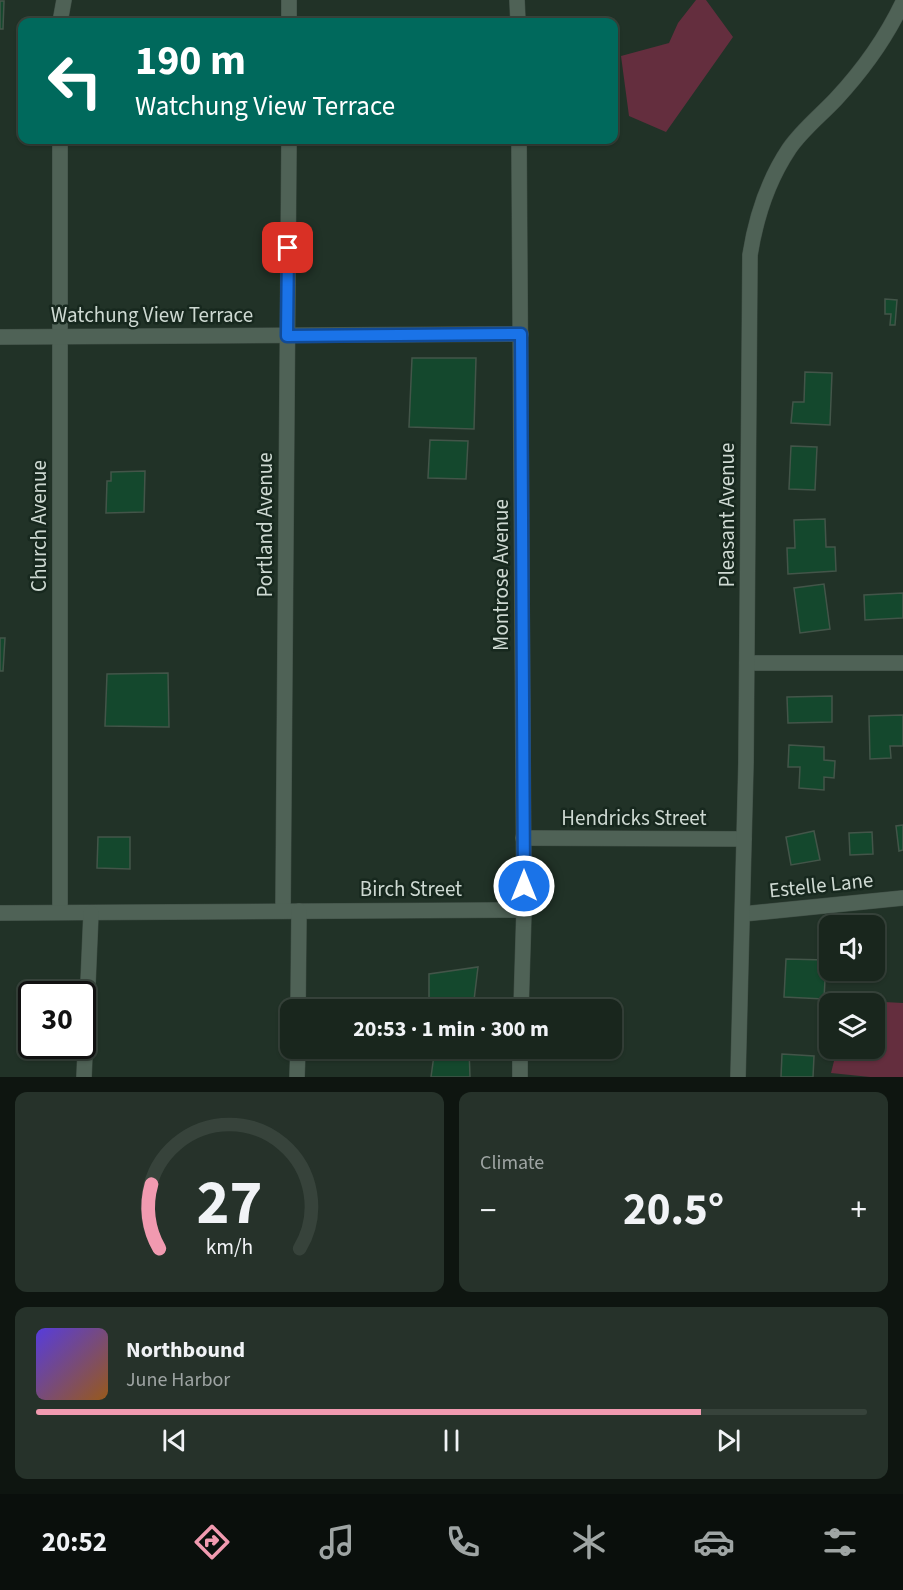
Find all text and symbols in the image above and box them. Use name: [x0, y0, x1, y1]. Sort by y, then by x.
text: 190 m: [135, 31, 246, 91]
icon: left: [36, 42, 114, 120]
text: Watchung View Terrace: [135, 87, 395, 126]
pin: [262, 222, 313, 273]
icon: arrive: [271, 231, 304, 264]
street label: Watchung View Terrace: [51, 300, 253, 330]
street label: Pleasant Avenue: [712, 443, 742, 587]
street label: Portland Avenue: [250, 452, 280, 598]
street label: Church Avenue: [24, 460, 54, 592]
street label: Montrose Avenue: [486, 499, 516, 651]
street label: Hendricks Street: [561, 803, 707, 833]
position arrow: [492, 854, 556, 918]
street label: Estelle Lane: [767, 865, 875, 905]
street label: Birch Street: [360, 874, 462, 904]
map controls: [819, 915, 885, 1059]
button: sound: [819, 915, 885, 981]
speed limit sign: 30: [18, 981, 96, 1059]
button: layers: [819, 993, 885, 1059]
text: 20:53 · 1 min · 300 m: [353, 1013, 549, 1045]
text: Climate: [480, 1149, 544, 1177]
text: 27: [197, 1159, 262, 1248]
text: 20.5°: [623, 1178, 724, 1242]
text: −: [480, 1187, 496, 1234]
text: +: [851, 1187, 867, 1234]
text: km/h: [206, 1232, 253, 1263]
text: Northbound: [126, 1334, 245, 1366]
text: June Harbor: [126, 1366, 230, 1394]
icon: previous: [158, 1424, 191, 1457]
icon: pause: [435, 1424, 468, 1457]
icon: next: [712, 1424, 745, 1457]
icon: directions: [191, 1521, 233, 1563]
icon: music: [316, 1521, 358, 1563]
icon: phone: [442, 1521, 484, 1563]
icon: climate: [568, 1521, 610, 1563]
icon: car: [693, 1521, 735, 1563]
icon: filters: [819, 1521, 861, 1563]
text: 20:52: [42, 1523, 107, 1562]

